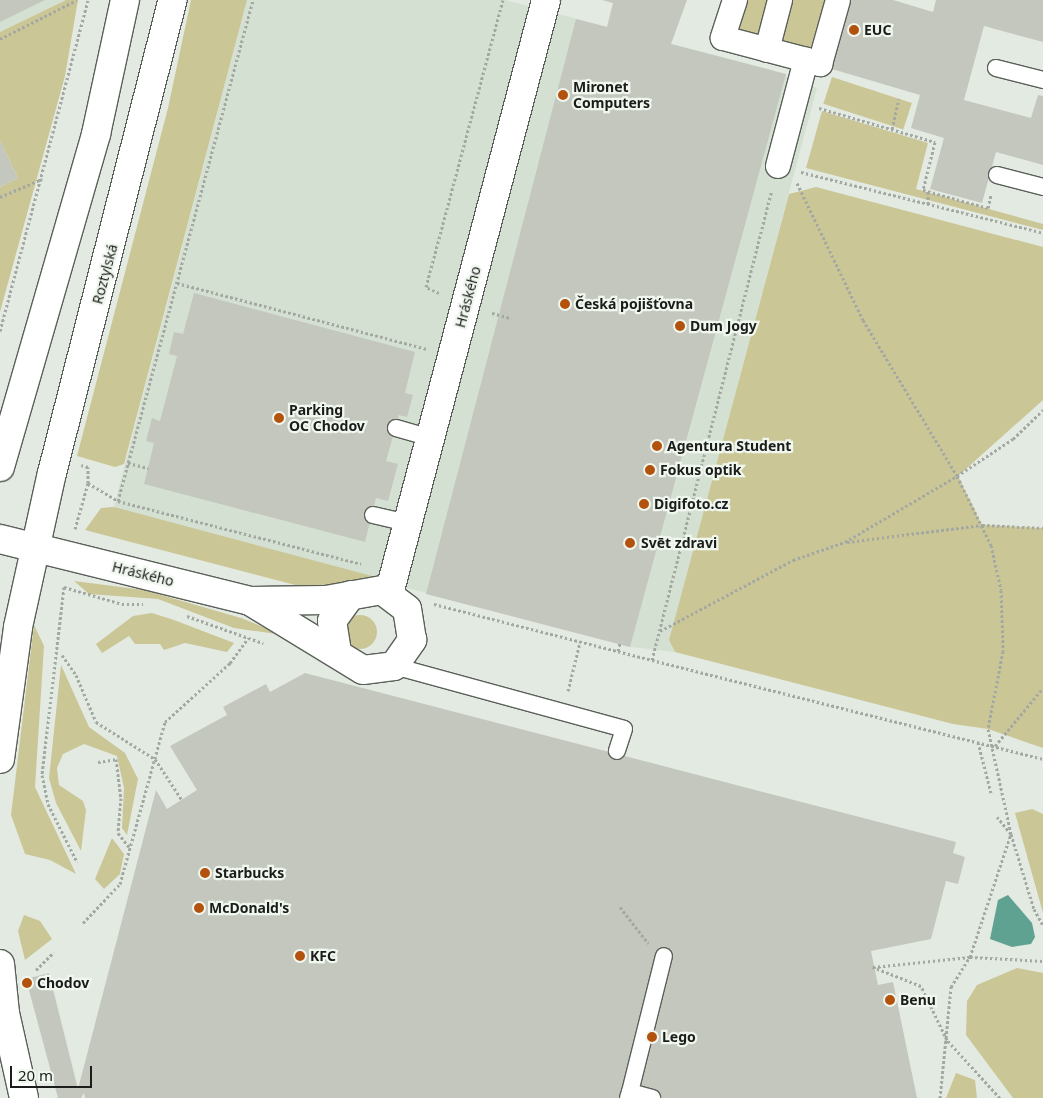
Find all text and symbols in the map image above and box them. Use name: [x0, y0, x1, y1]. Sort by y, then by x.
place label: EUC: [864, 22, 891, 38]
marker: EUC: [848, 24, 860, 36]
place label: Mironet Computers: [573, 79, 650, 111]
marker: Mironet Computers: [557, 89, 569, 101]
street label: Roztylská: [89, 242, 121, 306]
street label: Hráského: [452, 264, 484, 330]
place label: Česká pojišťovna: [575, 296, 693, 312]
marker: Česká pojišťovna: [559, 298, 571, 310]
place label: Dum Jogy: [690, 318, 757, 334]
marker: Dum Jogy: [674, 320, 686, 332]
place label: Parking OC Chodov: [289, 402, 365, 434]
marker: Parking OC Chodov: [273, 412, 285, 424]
place label: Agentura Student: [667, 438, 791, 454]
marker: Agentura Student: [651, 440, 663, 452]
place label: Fokus optik: [660, 462, 741, 478]
marker: Fokus optik: [644, 464, 656, 476]
place label: Digifoto.cz: [654, 496, 729, 512]
marker: Digifoto.cz: [638, 498, 650, 510]
place label: Svēt zdravi: [641, 535, 717, 551]
marker: Svēt zdravi: [623, 536, 637, 550]
street label: Hráského: [110, 558, 176, 590]
place label: Starbucks: [215, 865, 284, 881]
marker: Starbucks: [199, 867, 211, 879]
place label: McDonald's: [209, 900, 289, 916]
marker: McDonald's: [193, 902, 205, 914]
place label: KFC: [310, 948, 336, 964]
marker: KFC: [294, 950, 306, 962]
place label: Chodov: [37, 975, 89, 991]
marker: Chodov: [21, 977, 33, 989]
place label: Benu: [900, 992, 936, 1008]
marker: Benu: [884, 994, 896, 1006]
place label: Lego: [662, 1029, 696, 1045]
marker: Lego: [646, 1031, 658, 1043]
scale bar: [12, 1056, 95, 1088]
text: 20 m: [18, 1065, 53, 1085]

